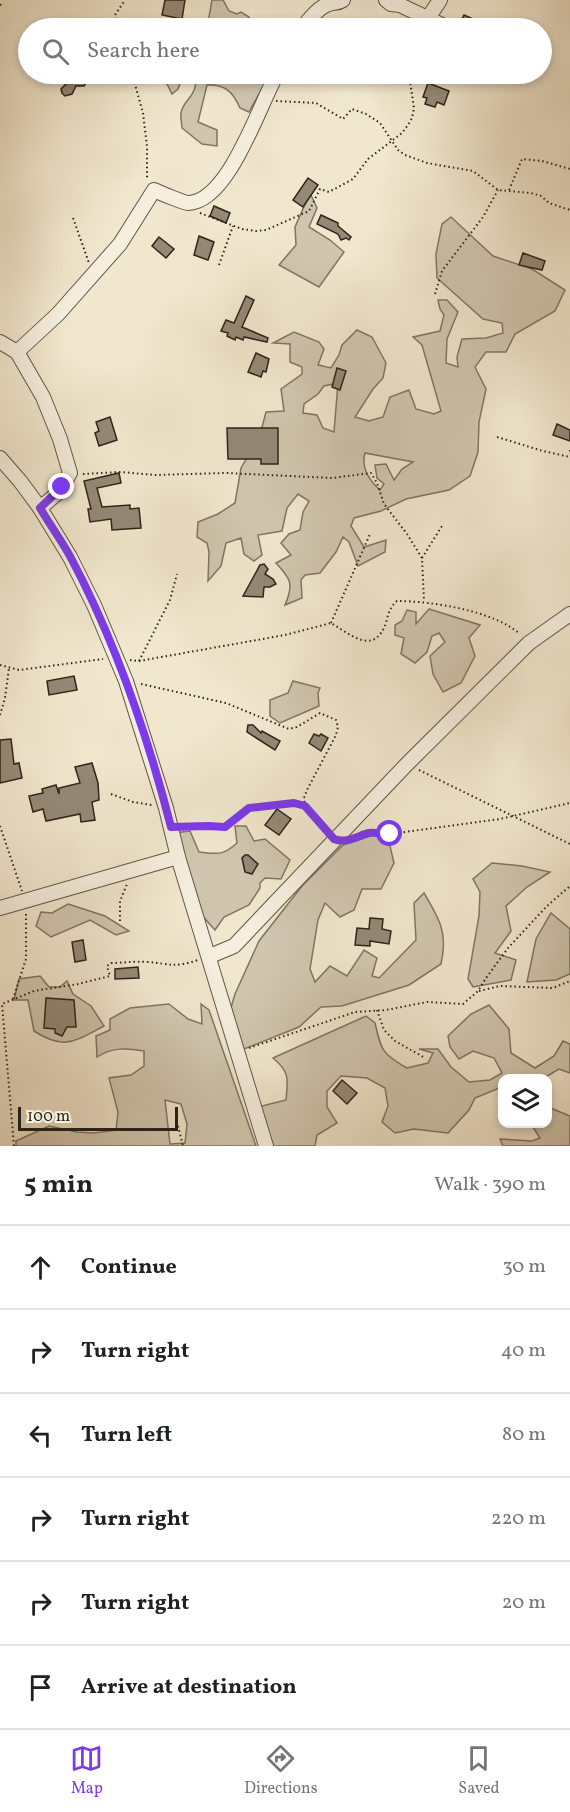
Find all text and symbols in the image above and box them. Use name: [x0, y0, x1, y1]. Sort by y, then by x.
search box: [18, 18, 552, 84]
icon: search: [39, 35, 72, 68]
text: Search here: [87, 36, 200, 67]
route end: [48, 473, 74, 499]
route start: [376, 820, 402, 846]
map controls: [498, 1074, 552, 1128]
button: layers: [498, 1074, 552, 1128]
scale bar: [18, 1104, 178, 1132]
text: 100 m: [27, 1106, 70, 1128]
text: 5 min: [24, 1167, 93, 1203]
text: Walk · 390 m: [434, 1171, 546, 1199]
icon: ahead: [24, 1251, 57, 1284]
text: Continue: [81, 1252, 177, 1283]
text: 30 m: [502, 1253, 546, 1281]
icon: right: [24, 1335, 57, 1368]
text: Turn right: [81, 1336, 189, 1367]
text: 40 m: [501, 1337, 546, 1365]
icon: left: [24, 1419, 57, 1452]
text: Turn left: [81, 1420, 172, 1451]
text: 80 m: [502, 1421, 546, 1449]
icon: right: [24, 1503, 57, 1536]
text: Turn right: [81, 1504, 189, 1535]
text: 220 m: [491, 1505, 546, 1533]
icon: right: [24, 1587, 57, 1620]
text: Turn right: [81, 1588, 189, 1619]
text: 20 m: [502, 1589, 546, 1617]
icon: arrive: [24, 1671, 57, 1704]
text: Arrive at destination: [81, 1672, 297, 1703]
tab: Map: [70, 1742, 103, 1800]
tab: Directions: [244, 1742, 318, 1800]
tab: Saved: [458, 1742, 500, 1800]

